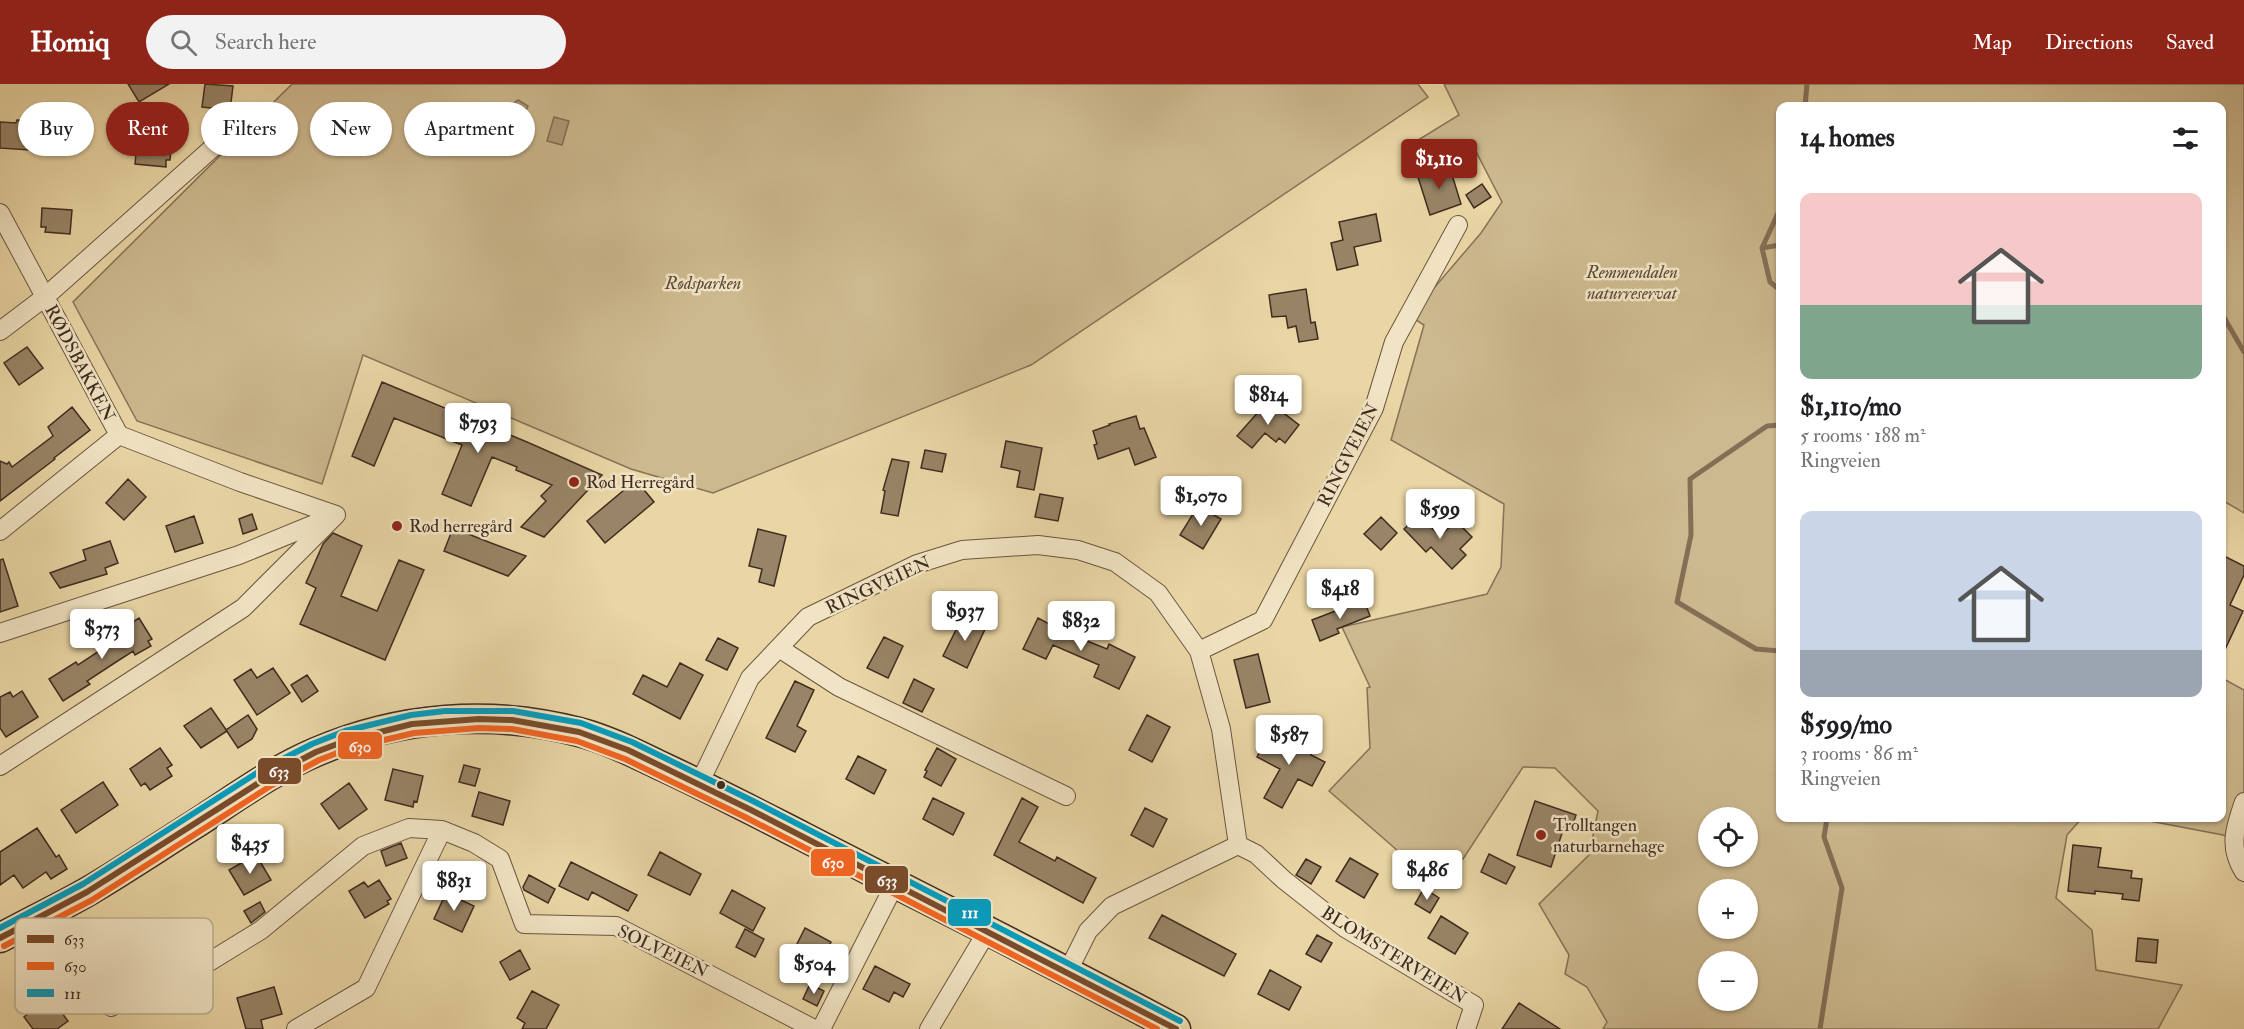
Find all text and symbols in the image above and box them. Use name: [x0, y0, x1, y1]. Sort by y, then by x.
search box: [146, 15, 566, 69]
text: Homiq: [30, 25, 110, 60]
icon: search: [167, 26, 200, 59]
text: Search here: [215, 28, 316, 56]
text: Map: [1972, 29, 2012, 56]
text: Directions: [2045, 29, 2133, 56]
text: Saved: [2166, 29, 2214, 56]
chip: Buy: [18, 102, 94, 156]
chip: Rent: [106, 102, 189, 156]
chip: Filters: [201, 102, 298, 156]
chip: New: [310, 102, 392, 156]
chip: Apartment: [404, 102, 535, 156]
text: 14 homes: [1800, 122, 1895, 154]
icon: filters: [2169, 122, 2202, 155]
pin: $1,110: [1390, 139, 1488, 190]
text: $1,110: [1415, 146, 1463, 171]
icon: home: [1947, 232, 2055, 340]
park label: Remmendalen naturreservat: [1585, 261, 1678, 305]
park label: Rødsparken: [664, 272, 741, 295]
street label: RØDSBAKKEN: [39, 301, 120, 426]
pin: $814: [1232, 375, 1304, 426]
text: $814: [1249, 382, 1287, 407]
text: $1,110/mo: [1800, 391, 1901, 423]
street label: RINGVEIEN: [1313, 400, 1384, 511]
pin: $793: [442, 403, 514, 454]
text: $793: [459, 410, 497, 435]
text: 5 rooms · 188 m²: [1800, 423, 1926, 448]
text: Ringveien: [1800, 448, 1881, 473]
place label: Rød Herregård: [586, 471, 695, 494]
marker: Rød Herregård: [567, 475, 581, 489]
pin: $1,070: [1152, 476, 1250, 527]
text: $1,070: [1175, 483, 1227, 508]
pin: $599: [1404, 489, 1476, 540]
text: $599: [1420, 496, 1460, 521]
place label: Rød herregård: [409, 515, 513, 538]
marker: Rød herregård: [390, 519, 404, 533]
icon: home: [1947, 550, 2055, 658]
street label: RINGVEIEN: [822, 551, 934, 620]
pin: $418: [1304, 569, 1376, 620]
text: $418: [1321, 576, 1359, 601]
pin: $937: [929, 591, 1001, 642]
text: $937: [946, 598, 984, 623]
pin: $832: [1045, 601, 1117, 652]
text: $832: [1062, 608, 1100, 633]
pin: $373: [66, 609, 138, 660]
text: $373: [84, 616, 120, 641]
text: $599/mo: [1800, 709, 1892, 741]
pin: $587: [1253, 715, 1325, 766]
text: $587: [1270, 722, 1308, 747]
line badge: 630: [337, 731, 383, 760]
text: 630: [349, 737, 371, 757]
text: 3 rooms · 86 m²: [1800, 741, 1918, 766]
line badge: 633: [257, 757, 302, 785]
text: 633: [269, 762, 289, 782]
text: Ringveien: [1800, 766, 1881, 791]
unlabelled marker: [715, 779, 727, 791]
map controls: [1698, 807, 1758, 1011]
button: locate: [1698, 807, 1758, 867]
place label: Trolltangen naturbarnehage: [1553, 814, 1665, 858]
pin: $435: [214, 824, 286, 875]
marker: Trolltangen naturbarnehage: [1534, 828, 1548, 842]
text: $435: [231, 831, 269, 856]
line badge: 630: [810, 848, 856, 877]
pin: $486: [1391, 850, 1463, 901]
text: 630: [822, 853, 844, 873]
text: $486: [1406, 857, 1448, 882]
pin: $831: [418, 861, 490, 912]
line badge: 633: [864, 865, 909, 894]
text: $831: [436, 868, 472, 893]
text: 633: [877, 871, 897, 891]
button: +: [1698, 879, 1758, 939]
line badge: 111: [947, 898, 992, 927]
street label: BLOMSTERVEIEN: [1317, 901, 1471, 1009]
text: 111: [961, 903, 979, 923]
legend: [15, 918, 213, 1014]
street label: SOLVEIEN: [614, 920, 712, 983]
text: 633: [64, 930, 84, 950]
pin: $504: [778, 944, 850, 995]
text: $504: [794, 951, 834, 976]
button: −: [1698, 951, 1758, 1011]
text: 630: [64, 957, 86, 977]
text: 111: [64, 984, 81, 1004]

